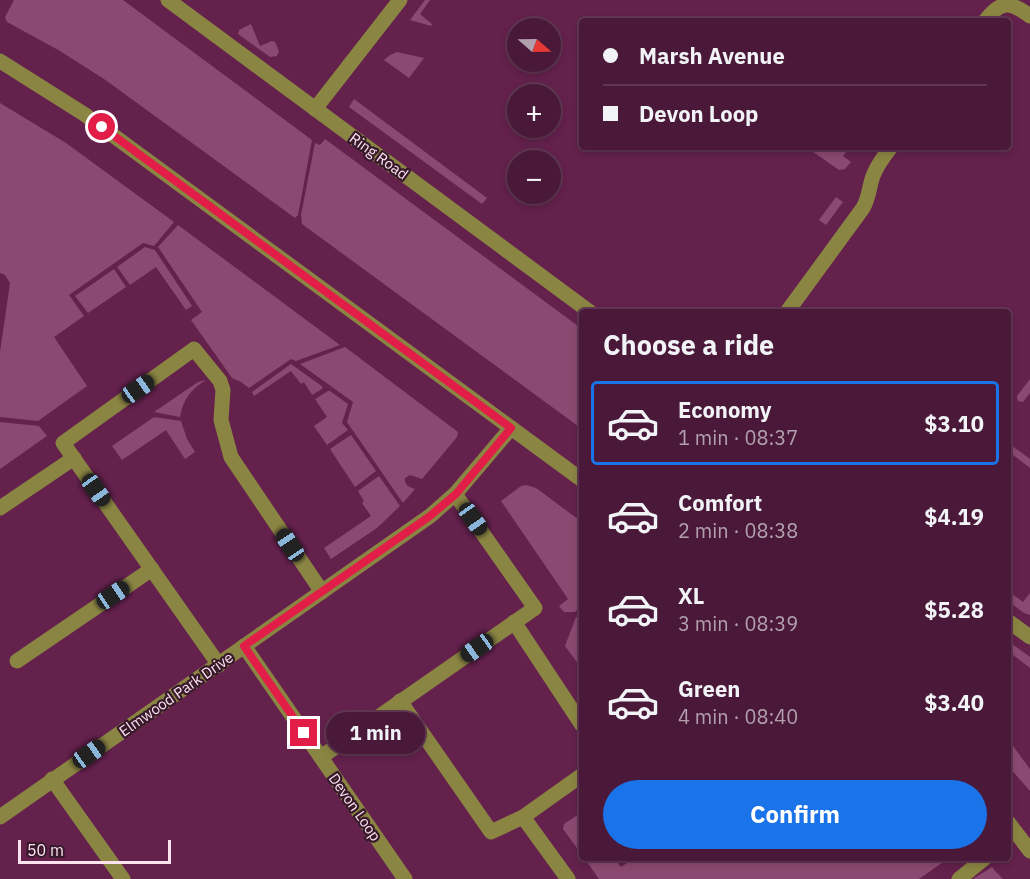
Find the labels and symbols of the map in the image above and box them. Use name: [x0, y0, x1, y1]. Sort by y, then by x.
north arrow: [507, 18, 561, 72]
route start: [88, 113, 115, 140]
street label: Ring Road: [346, 128, 412, 184]
car: [118, 371, 158, 407]
car: [78, 470, 114, 510]
car: [455, 499, 491, 539]
car: [272, 525, 308, 565]
car: [93, 577, 133, 613]
car: [457, 630, 497, 666]
street label: Elmwood Park Drive: [115, 647, 237, 741]
callout: 1 min: [325, 712, 424, 754]
route end: [290, 719, 317, 746]
car: [69, 736, 109, 772]
street label: Devon Loop: [325, 769, 385, 845]
scale bar: [18, 837, 171, 864]

